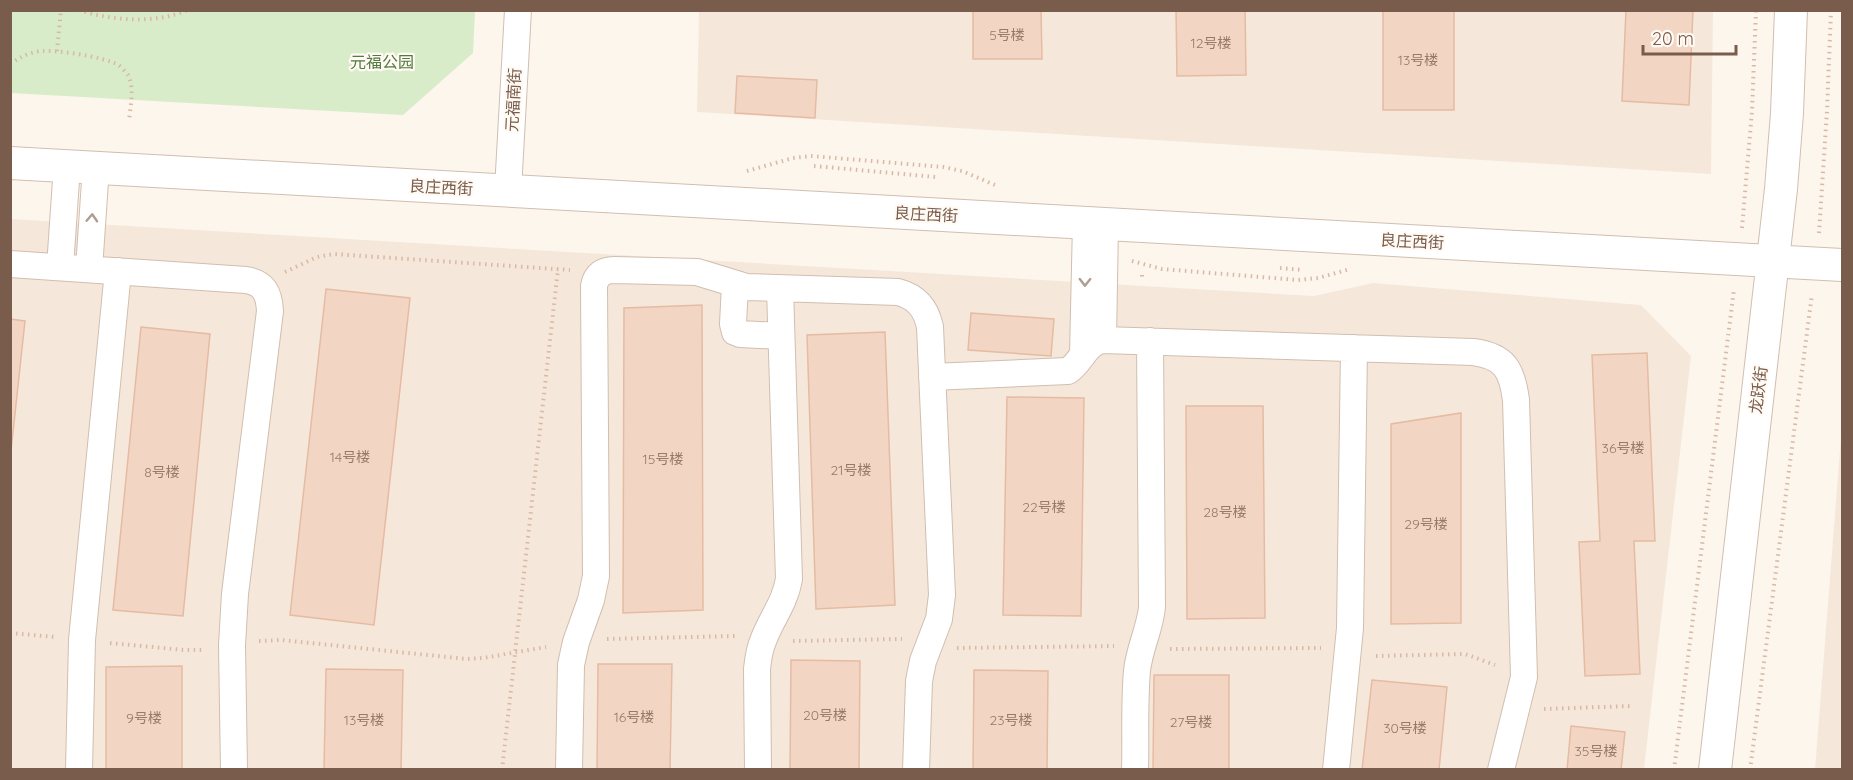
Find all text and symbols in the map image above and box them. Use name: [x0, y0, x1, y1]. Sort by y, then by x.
scale bar: [1643, 18, 1736, 56]
house number: 5号楼: [989, 26, 1025, 44]
text: 20 m: [1652, 27, 1694, 50]
house number: 12号楼: [1191, 34, 1231, 52]
house number: 13号楼: [1398, 51, 1438, 69]
park label: 元福公园: [350, 52, 414, 72]
street label: 元福南街: [501, 68, 525, 132]
street label: 良庄西街: [409, 175, 473, 199]
street label: 良庄西街: [894, 202, 958, 226]
one-way arrow: [86, 214, 99, 223]
street label: 良庄西街: [1380, 229, 1444, 253]
one-way arrow: [1079, 277, 1091, 286]
street label: 龙跃街: [1745, 365, 1771, 415]
house number: 36号楼: [1602, 439, 1644, 457]
house number: 14号楼: [330, 448, 370, 466]
house number: 15号楼: [643, 450, 683, 468]
house number: 21号楼: [831, 461, 871, 479]
house number: 8号楼: [144, 463, 180, 481]
house number: 22号楼: [1022, 498, 1066, 516]
house number: 28号楼: [1203, 503, 1247, 521]
house number: 29号楼: [1404, 515, 1448, 533]
house number: 20号楼: [803, 706, 847, 724]
house number: 16号楼: [614, 708, 654, 726]
house number: 9号楼: [126, 709, 162, 727]
house number: 13号楼: [344, 711, 384, 729]
house number: 23号楼: [989, 711, 1033, 729]
house number: 27号楼: [1170, 713, 1212, 731]
house number: 30号楼: [1383, 719, 1427, 737]
house number: 35号楼: [1575, 742, 1617, 760]

